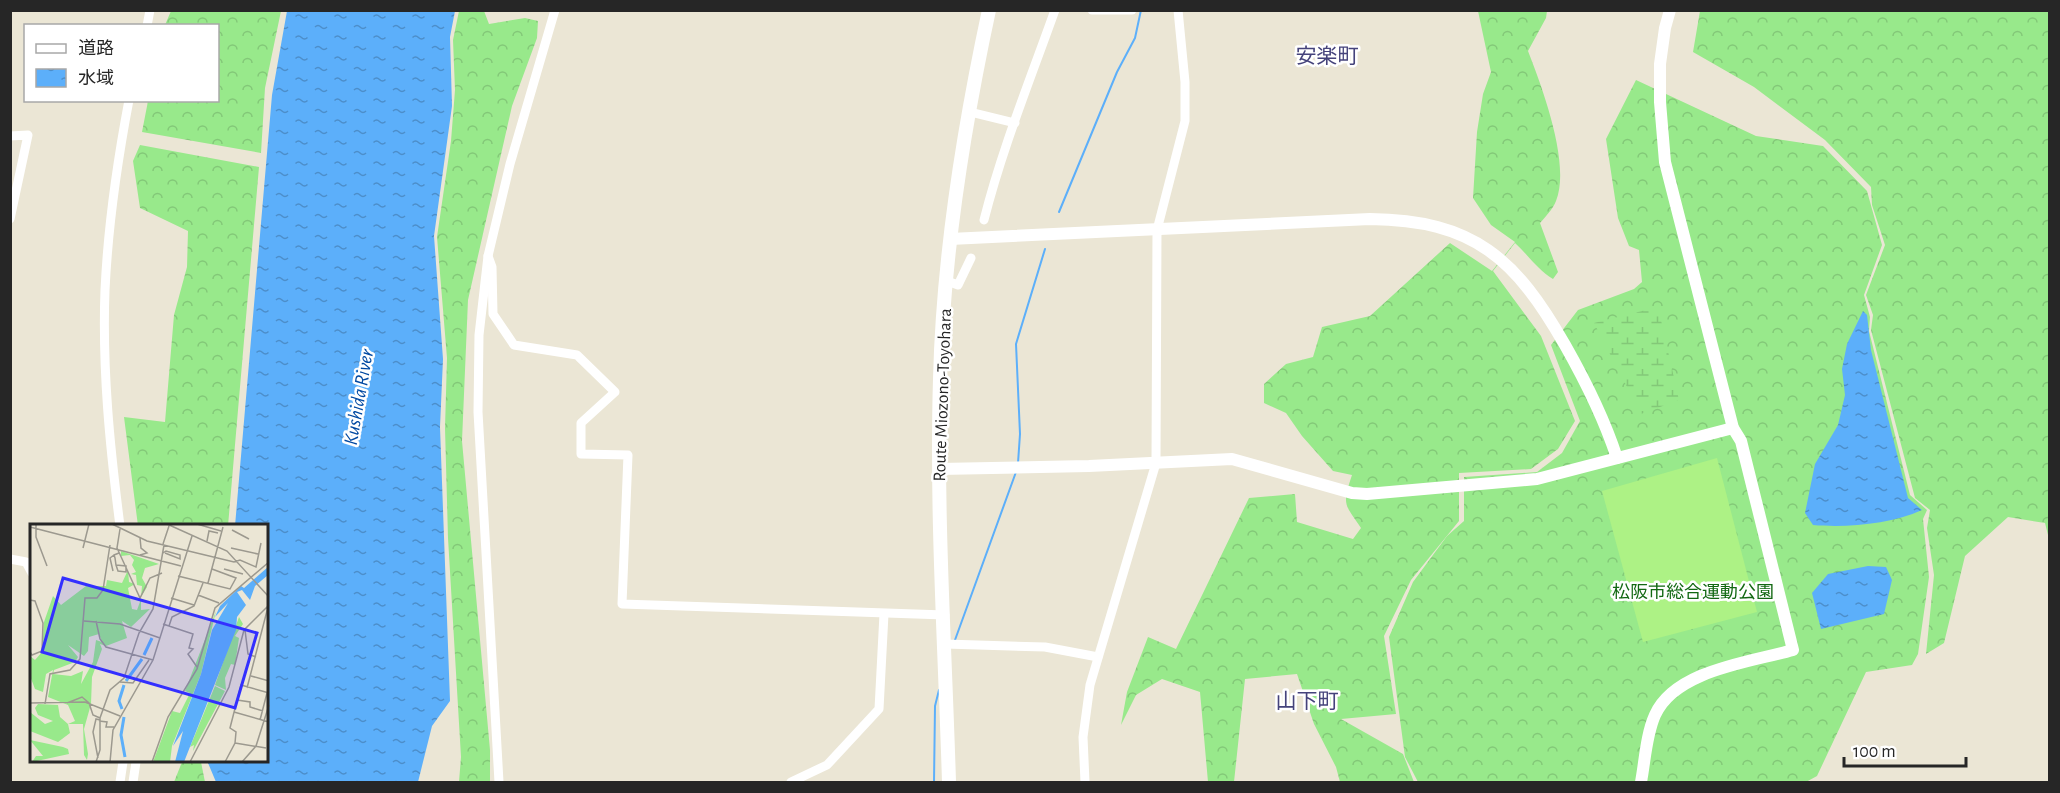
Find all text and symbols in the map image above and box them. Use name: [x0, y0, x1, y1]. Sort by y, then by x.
legend: [24, 24, 219, 102]
text: 道路: [78, 38, 114, 58]
district label: 安楽町: [1296, 45, 1359, 67]
text: 水域: [78, 69, 114, 88]
street label: Route Miozono-Toyohara: [931, 308, 955, 482]
water label: Kushida River: [341, 347, 377, 447]
inset map: [30, 524, 268, 763]
park label: 松阪市総合運動公園: [1612, 582, 1774, 602]
district label: 山下町: [1276, 690, 1339, 712]
scale bar: [1844, 730, 1966, 768]
text: 100 m: [1853, 743, 1896, 761]

